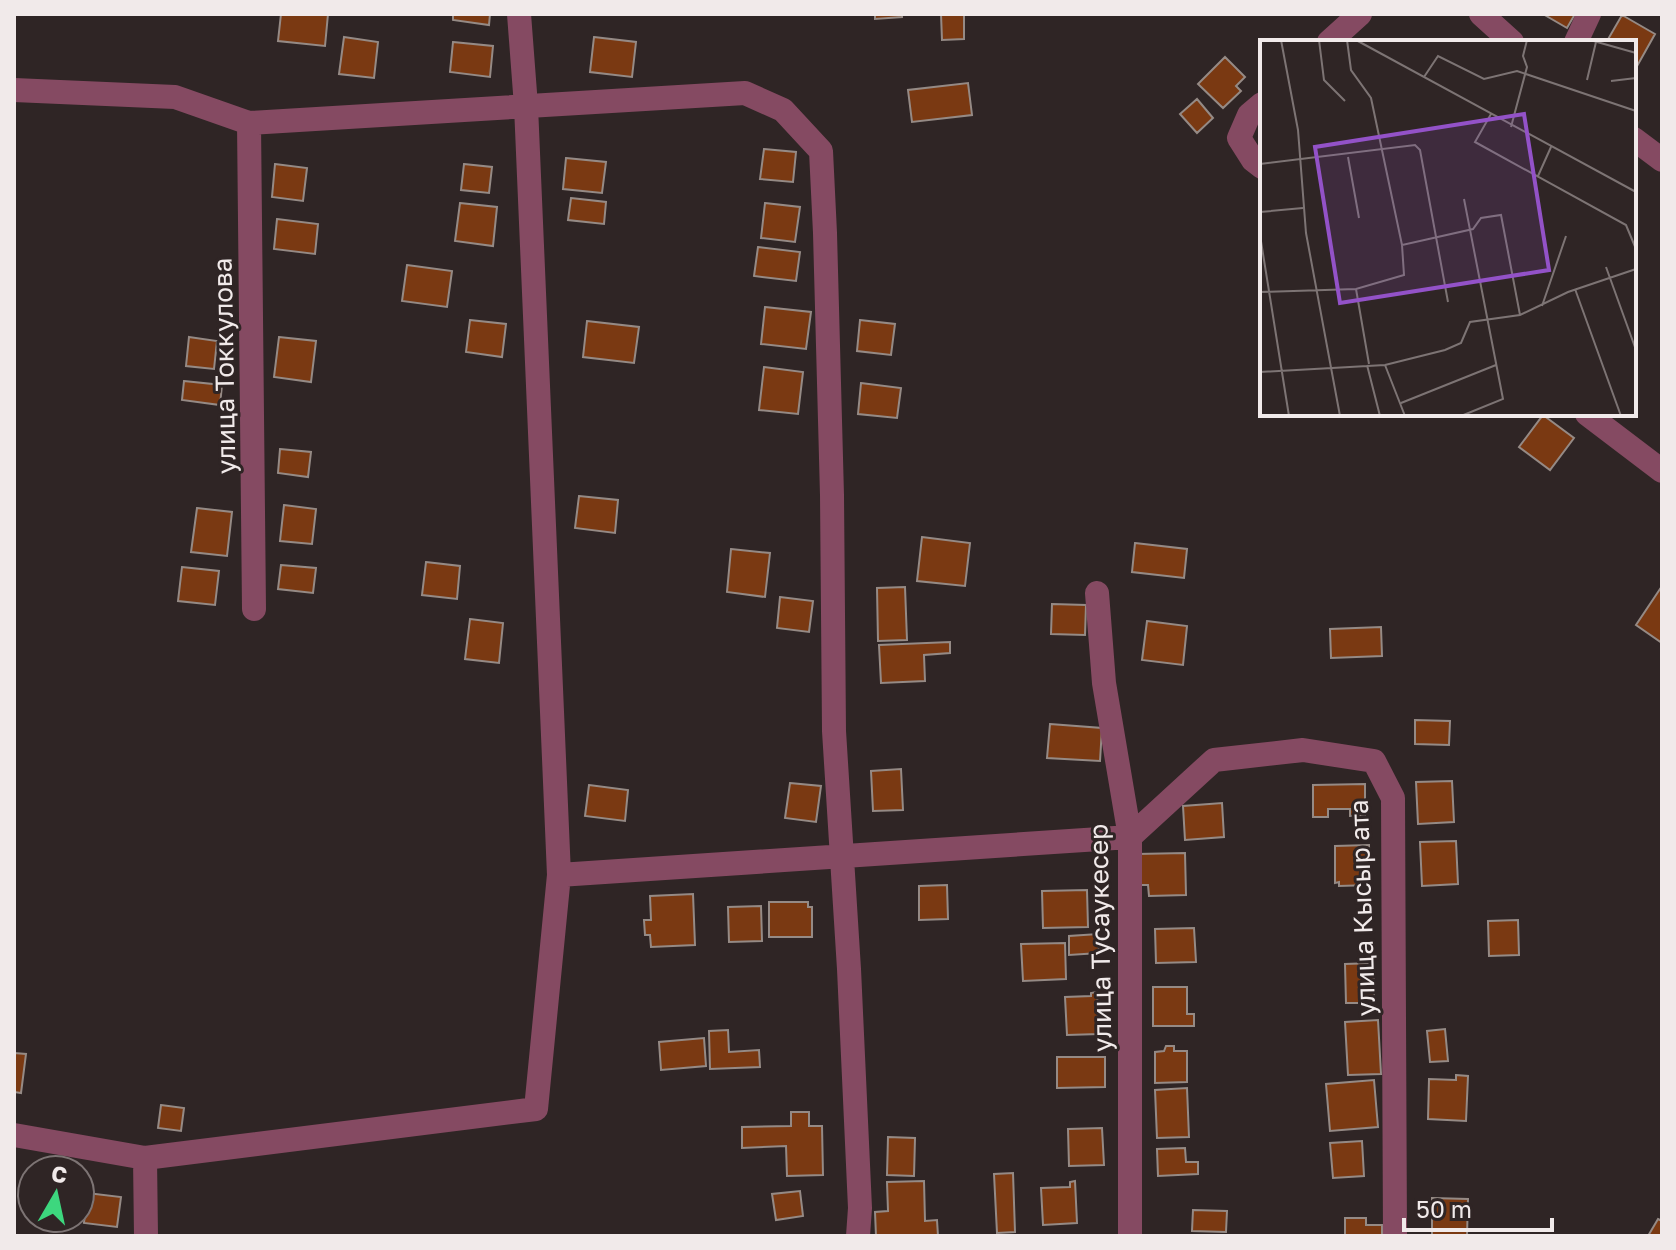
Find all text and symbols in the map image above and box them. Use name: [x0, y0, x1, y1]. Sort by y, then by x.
inset map: [1260, 40, 1636, 416]
street label: улица Токкулова: [207, 258, 241, 474]
street label: улица Кысыр ата: [1343, 799, 1381, 1017]
street label: улица Тусаукесер: [1083, 824, 1117, 1052]
north arrow: [16, 1154, 96, 1234]
text: С: [49, 1159, 69, 1188]
scale bar: [1404, 1182, 1552, 1232]
text: 50 m: [1416, 1194, 1472, 1223]

